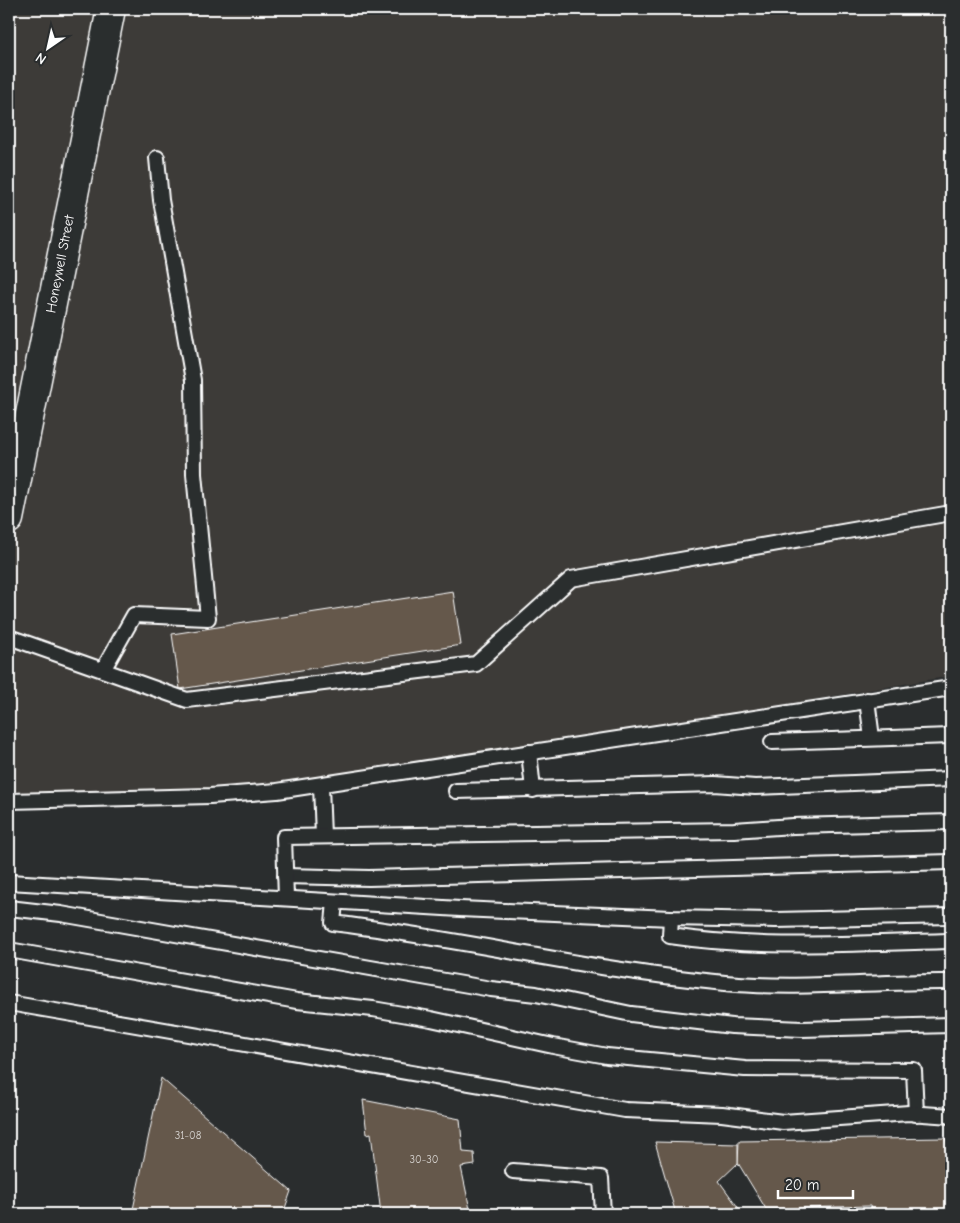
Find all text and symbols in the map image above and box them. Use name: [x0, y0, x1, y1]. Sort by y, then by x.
north arrow: [22, 22, 72, 72]
text: N: [32, 49, 50, 68]
street label: Honeywell Street: [42, 213, 78, 314]
house number: 31-08: [175, 1129, 202, 1142]
house number: 30-30: [410, 1153, 438, 1166]
scale bar: [778, 1168, 852, 1200]
text: 20 m: [785, 1176, 819, 1194]

